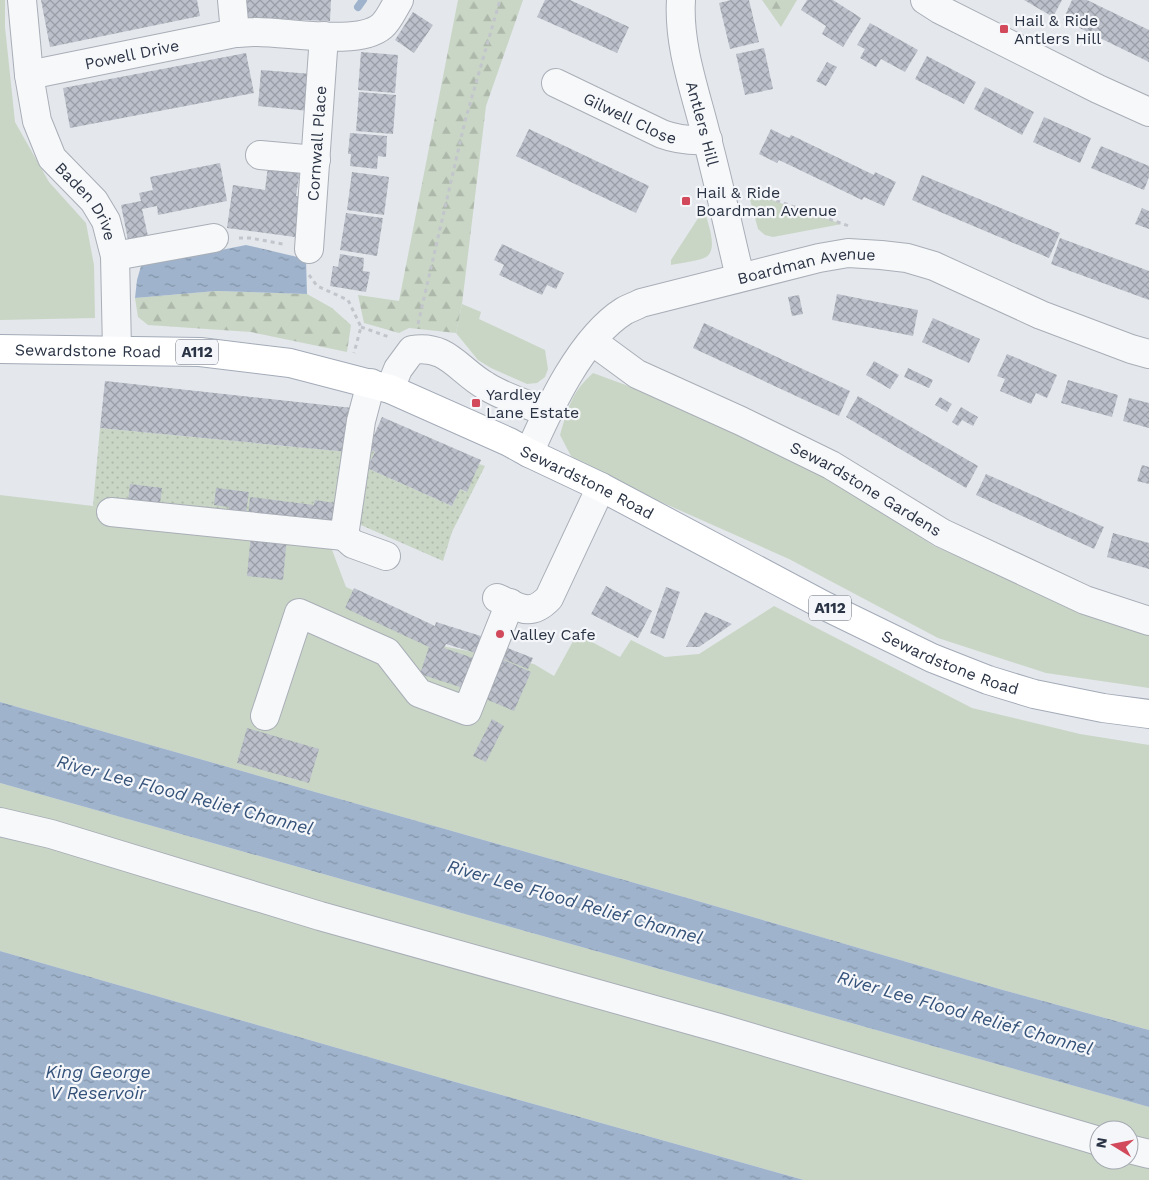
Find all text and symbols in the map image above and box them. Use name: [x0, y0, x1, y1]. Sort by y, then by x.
place label: Hail & Ride Antlers Hill: [1014, 11, 1101, 48]
marker: Hail & Ride Antlers Hill: [998, 23, 1010, 35]
street label: Powell Drive: [83, 36, 181, 73]
street label: Antlers Hill: [682, 79, 723, 168]
street label: Cornwall Place: [303, 85, 330, 202]
street label: Gilwell Close: [580, 89, 679, 148]
street label: Baden Drive: [51, 158, 120, 242]
place label: Hail & Ride Boardman Avenue: [696, 183, 837, 220]
marker: Hail & Ride Boardman Avenue: [680, 195, 692, 207]
street label: Boardman Avenue: [735, 244, 876, 288]
street label: Sewardstone Road: [15, 340, 161, 361]
road number: A112: [176, 340, 218, 364]
place label: Yardley Lane Estate: [486, 385, 579, 422]
marker: Yardley Lane Estate: [470, 397, 482, 409]
street label: Sewardstone Gardens: [787, 438, 945, 540]
street label: Sewardstone Road: [517, 441, 657, 523]
road number: A112: [809, 596, 851, 620]
place label: Valley Cafe: [510, 625, 596, 644]
street label: Sewardstone Road: [879, 626, 1021, 699]
marker: Valley Cafe: [494, 628, 506, 640]
water label: River Lee Flood Relief Channel: [55, 750, 316, 839]
water label: River Lee Flood Relief Channel: [445, 855, 705, 948]
water label: River Lee Flood Relief Channel: [835, 966, 1095, 1059]
water label: King George V Reservoir: [45, 1061, 151, 1103]
north arrow: [1089, 1120, 1139, 1170]
text: N: [1092, 1136, 1110, 1149]

